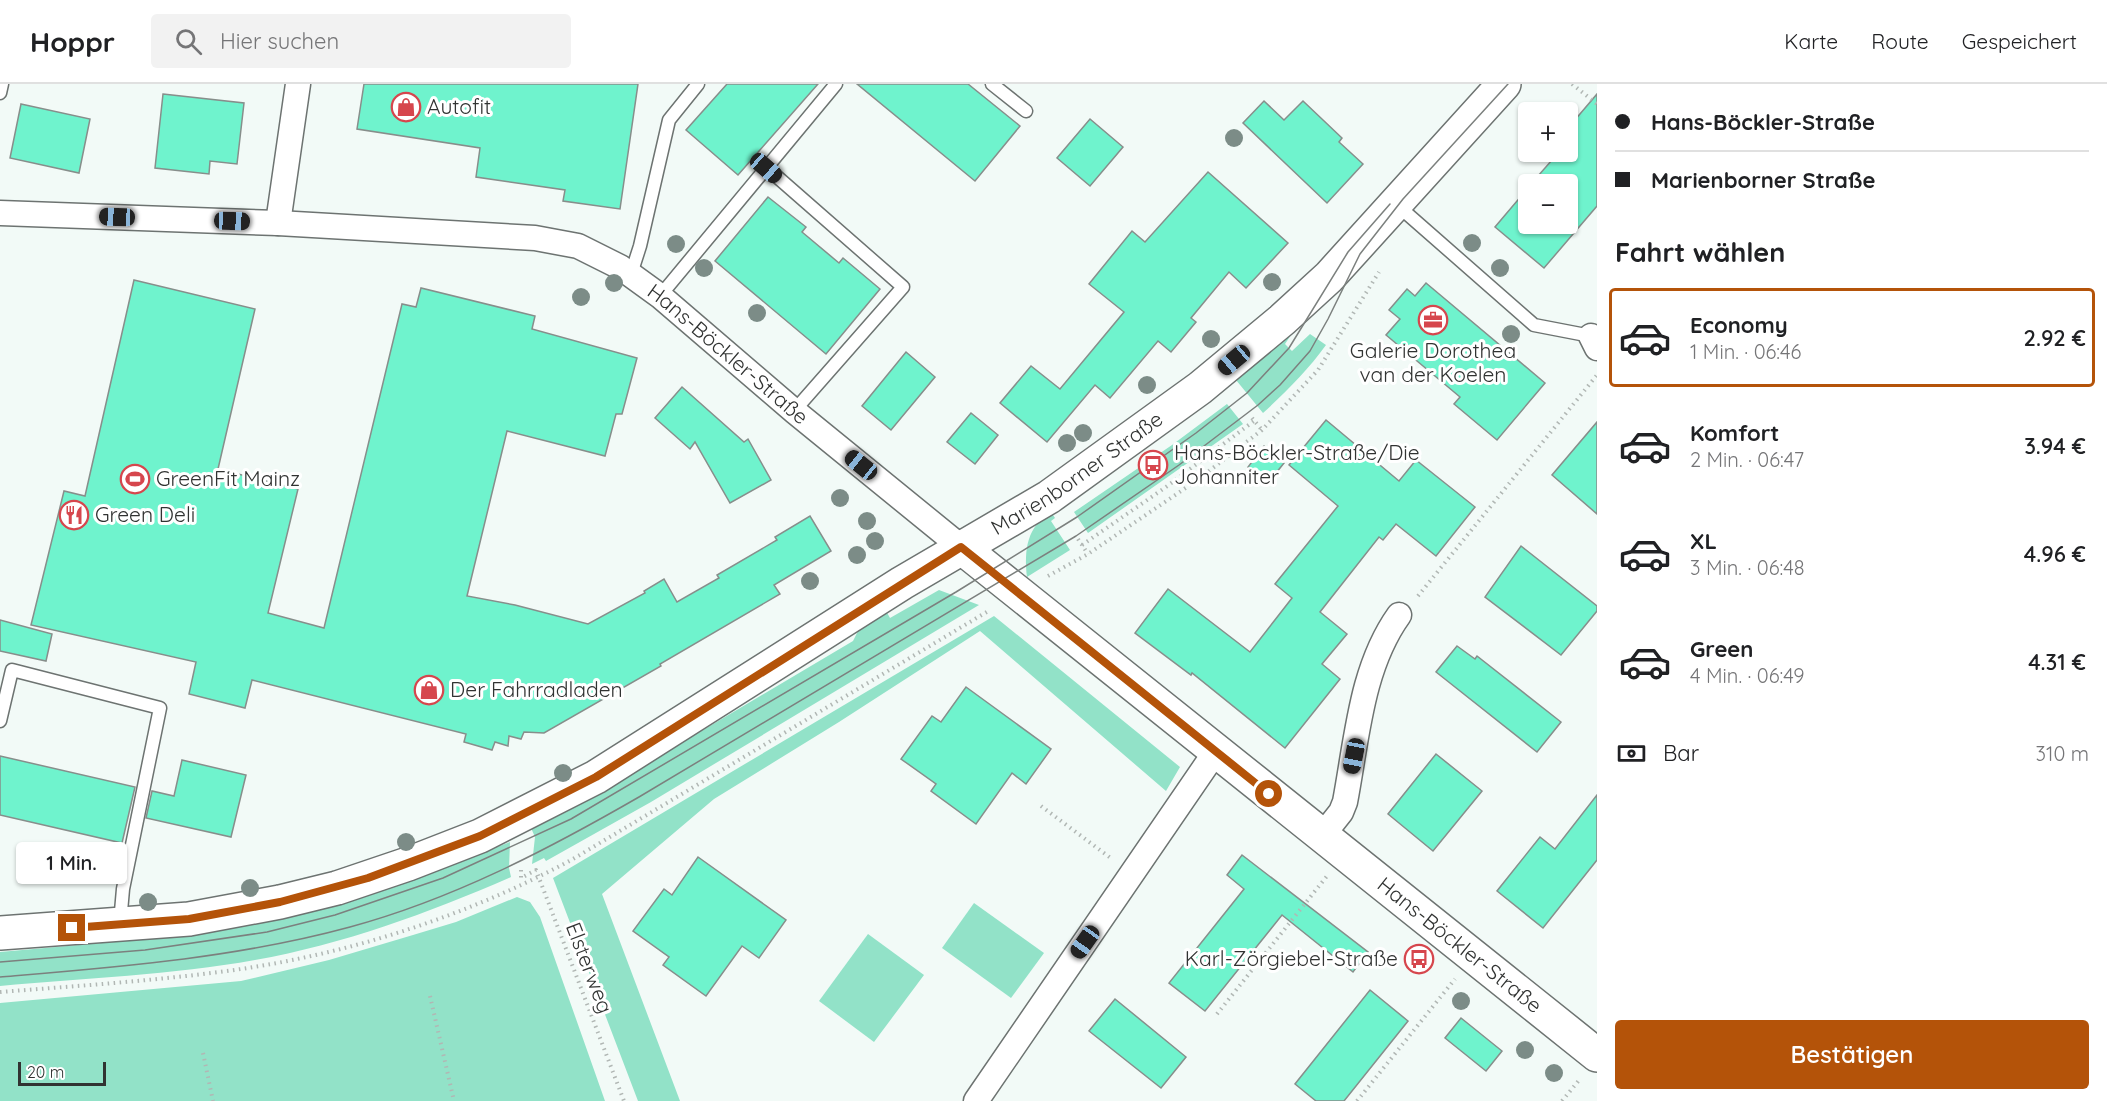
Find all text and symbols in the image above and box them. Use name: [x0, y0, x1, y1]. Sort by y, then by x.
search box: [151, 14, 571, 68]
text: Hoppr: [30, 24, 115, 59]
icon: search: [172, 25, 205, 58]
text: Hier suchen: [220, 27, 339, 55]
text: Karte: [1784, 28, 1838, 54]
text: Route: [1871, 28, 1929, 54]
text: Gespeichert: [1962, 28, 2077, 54]
shop icon: Autofit: [390, 91, 422, 123]
place label: Autofit: [427, 93, 491, 119]
map controls: [1518, 102, 1578, 234]
button: +: [1518, 102, 1578, 162]
text: Hans-Böckler-Straße: [1651, 108, 1875, 136]
car: [747, 149, 785, 187]
text: Marienborner Straße: [1651, 166, 1875, 194]
button: −: [1518, 174, 1578, 234]
car: [99, 207, 135, 227]
car: [214, 211, 250, 231]
text: Fahrt wählen: [1615, 235, 1785, 269]
street label: Hans-Böckler-Straße: [643, 277, 814, 429]
office icon: Galerie Dorothea van der Koelen: [1417, 304, 1449, 336]
icon: car: [1618, 311, 1672, 365]
text: Economy: [1690, 311, 1788, 339]
text: 2.92 €: [2024, 324, 2086, 352]
place label: Galerie Dorothea van der Koelen: [1350, 337, 1516, 387]
text: 1 Min. · 06:46: [1690, 339, 1801, 364]
car: [1214, 342, 1254, 378]
street label: Marienborner Straße: [986, 405, 1167, 540]
icon: car: [1618, 419, 1672, 473]
text: Komfort: [1690, 419, 1779, 447]
text: 3.94 €: [2024, 432, 2086, 460]
place label: Hans-Böckler-Straße/Die Johanniter: [1174, 439, 1420, 489]
car: [841, 447, 881, 483]
text: 2 Min. · 06:47: [1690, 447, 1804, 472]
bus stop icon: Hans-Böckler-Straße/Die Johanniter: [1137, 449, 1169, 481]
sports icon: GreenFit Mainz: [119, 463, 151, 495]
place label: GreenFit Mainz: [156, 465, 300, 491]
restaurant icon: Green Deli: [58, 499, 90, 531]
place label: Green Deli: [95, 501, 195, 527]
icon: car: [1618, 527, 1672, 581]
text: XL: [1690, 527, 1717, 555]
text: 4.96 €: [2024, 540, 2086, 568]
text: 3 Min. · 06:48: [1690, 555, 1805, 580]
icon: car: [1618, 635, 1672, 689]
text: Green: [1690, 635, 1753, 663]
text: 4.31 €: [2028, 648, 2086, 676]
text: 4 Min. · 06:49: [1690, 663, 1805, 688]
shop icon: Der Fahrradladen: [413, 674, 445, 706]
place label: Der Fahrradladen: [450, 676, 623, 702]
car: [1342, 737, 1366, 775]
icon: cash: [1615, 737, 1648, 770]
text: Bar: [1663, 739, 1699, 767]
text: 310 m: [2036, 741, 2089, 766]
route start: [1255, 780, 1282, 807]
callout: 1 Min.: [16, 841, 128, 883]
text: 1 Min.: [46, 850, 97, 875]
street label: Hans-Böckler-Straße: [1373, 871, 1548, 1018]
route end: [58, 914, 85, 941]
street label: Elsterweg: [561, 919, 619, 1017]
car: [1067, 922, 1103, 962]
bus stop icon: Karl-Zörgiebel-Straße: [1403, 943, 1435, 975]
place label: Karl-Zörgiebel-Straße: [1185, 945, 1398, 971]
button: Bestätigen: [1615, 1020, 2089, 1089]
scale bar: [18, 1059, 106, 1086]
text: 20 m: [27, 1062, 64, 1082]

